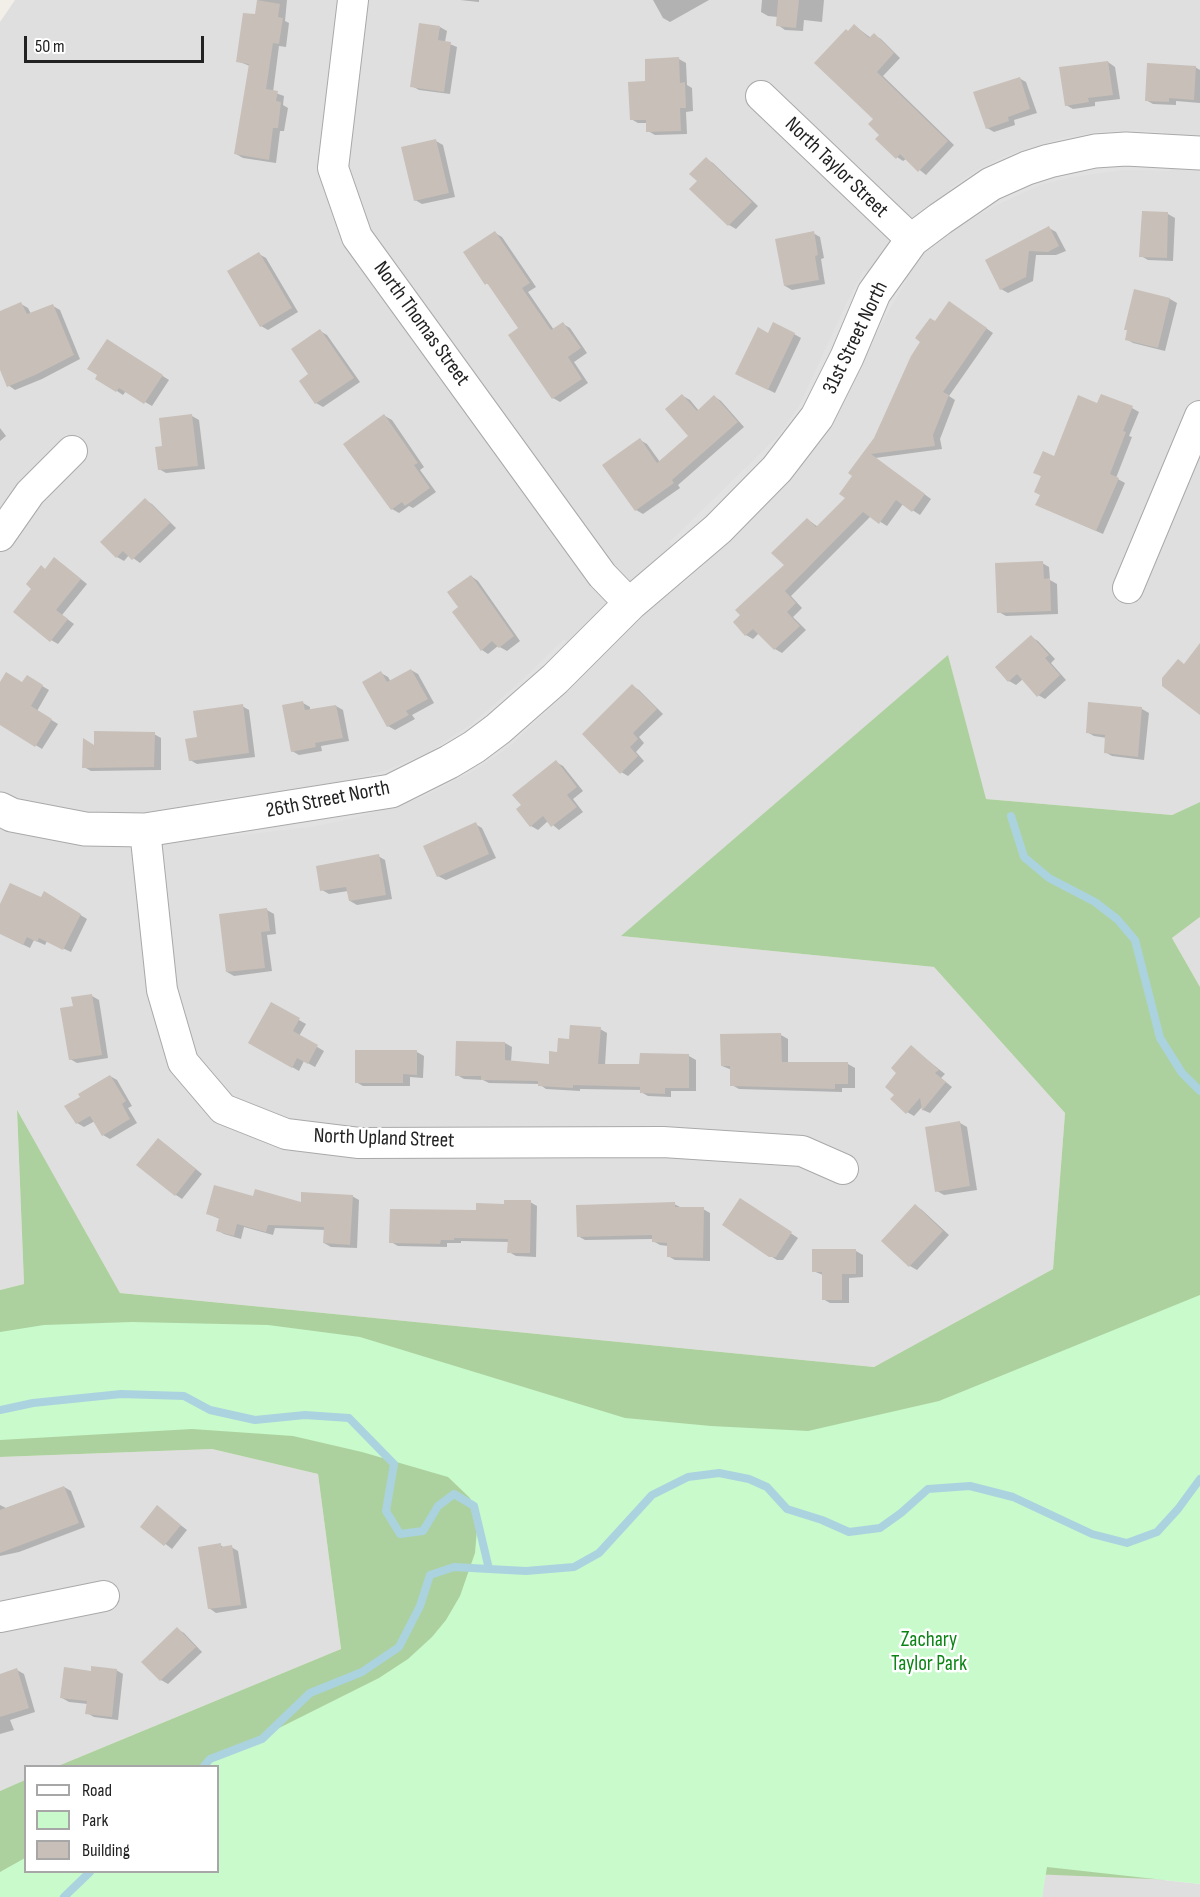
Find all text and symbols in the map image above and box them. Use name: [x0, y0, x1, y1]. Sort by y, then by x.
scale bar: [27, 24, 207, 62]
text: 50 m: [35, 36, 65, 57]
street label: North Taylor Street: [779, 112, 893, 224]
street label: North Thomas Street: [368, 257, 474, 391]
street label: 31st Street North: [818, 278, 894, 398]
street label: 26th Street North: [264, 776, 392, 824]
street label: North Upland Street: [313, 1124, 455, 1154]
park label: Zachary Taylor Park: [891, 1628, 967, 1678]
legend: [24, 1765, 219, 1873]
text: Road: [82, 1780, 112, 1801]
text: Park: [82, 1810, 108, 1831]
text: Building: [82, 1840, 130, 1861]

